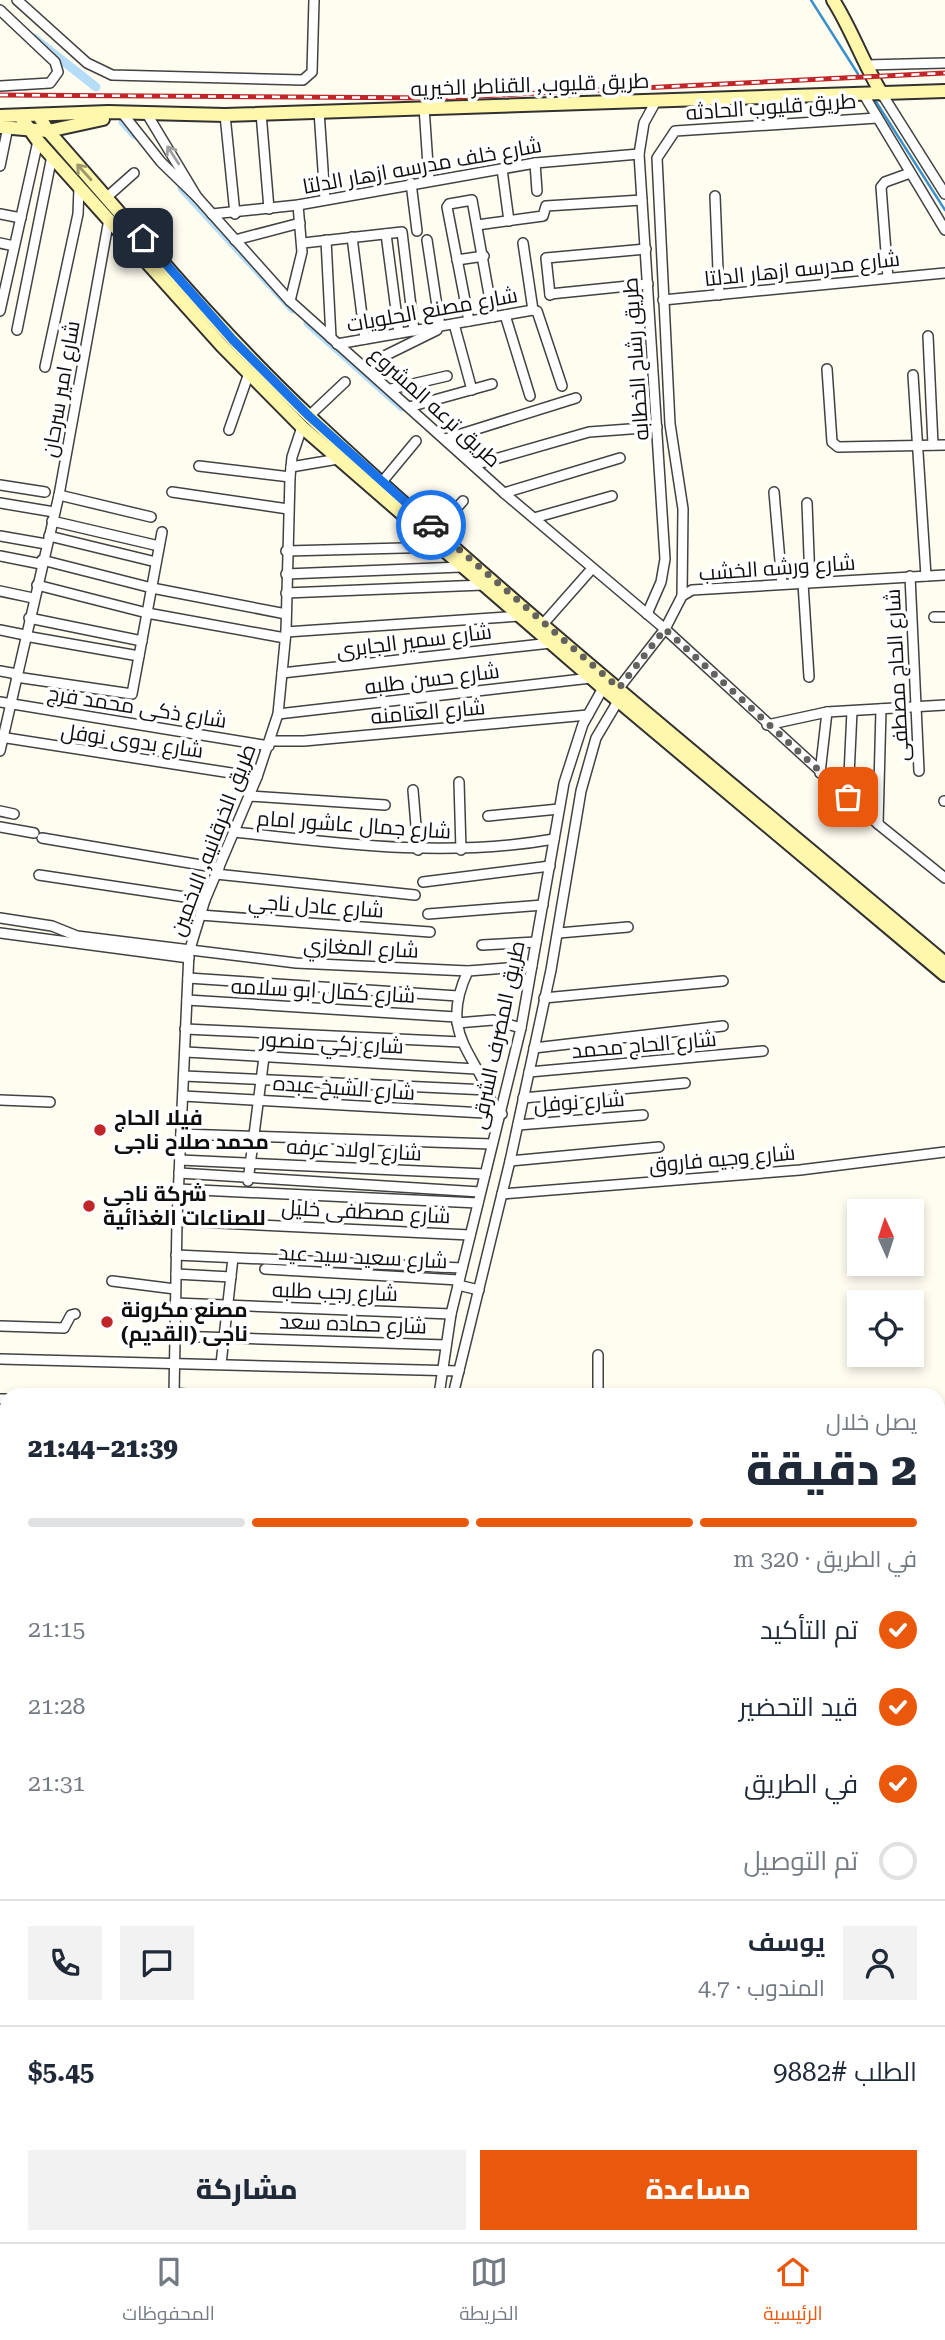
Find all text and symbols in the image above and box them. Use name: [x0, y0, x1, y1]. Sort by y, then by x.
street label: طريق قليوب, القناطر الخيريه: [410, 69, 650, 102]
street label: طريق قليوب الحادثه: [685, 89, 857, 126]
street label: شارع خلف مدرسه ازهار الدلتا: [301, 133, 544, 201]
one-way arrow: [166, 145, 180, 165]
one-way arrow: [76, 163, 92, 181]
pin: [113, 208, 173, 268]
icon: home: [124, 219, 162, 257]
street label: شارع مدرسه ازهار الدلتا: [703, 247, 901, 293]
street label: طريق رشاح الخطابه: [618, 276, 656, 441]
street label: شارع مصنع الحلويات: [345, 283, 520, 339]
street label: شارع امير سرحان: [37, 319, 87, 459]
street label: طريق ترعه المشروع: [363, 342, 505, 474]
courier: [396, 490, 466, 560]
icon: car: [412, 506, 450, 544]
street label: شارع ورشه الخشب: [698, 551, 856, 587]
street label: شارع الحاج مصطفى: [880, 588, 916, 762]
street label: شارع سمير الجابرى: [335, 620, 493, 664]
street label: شارع حسن طلبه: [363, 659, 501, 701]
street label: شارع ذكى محمد فرج: [45, 681, 228, 735]
street label: شارع العتامنه: [370, 695, 486, 731]
street label: شارع بدوى نوفل: [59, 719, 205, 765]
street label: طريق الخرقانيه, الاخمين: [165, 741, 262, 940]
pin: [818, 767, 878, 827]
icon: bag: [829, 778, 867, 816]
street label: شارع جمال عاشور امام: [256, 806, 452, 846]
street label: شارع عادل ناجي: [247, 889, 385, 927]
street label: شارع المغازي: [302, 933, 419, 967]
street label: طريق المصرف الشرقى: [466, 939, 531, 1132]
street label: شارع كمال ابو سلامه: [230, 974, 416, 1010]
street label: شارع زكي منصور: [258, 1027, 404, 1063]
street label: شارع الحاج محمد: [571, 1027, 718, 1065]
street label: شارع الشيخ عبده: [272, 1071, 416, 1107]
street label: شارع نوفل: [533, 1087, 625, 1119]
place label: فيلا الحاج محمد صلاح ناجى: [114, 1106, 269, 1156]
marker: فيلا الحاج محمد صلاح ناجى: [92, 1122, 108, 1138]
street label: شارع اولاد عرفه: [286, 1134, 422, 1168]
street label: شارع وجيه فاروق: [648, 1141, 796, 1179]
place label: شركة ناجى للصناعات الغذائية: [103, 1182, 266, 1230]
street label: شارع مصطفى خليل: [281, 1196, 451, 1230]
marker: شركة ناجى للصناعات الغذائية: [81, 1198, 97, 1214]
north arrow: [847, 1199, 924, 1276]
map controls: [847, 1199, 924, 1367]
street label: شارع سعيد سيد عيد: [278, 1241, 448, 1275]
street label: شارع رجب طلبه: [272, 1278, 398, 1308]
button: locate: [847, 1290, 924, 1367]
place label: مصنع مكرونة ناجى (القديم): [121, 1298, 248, 1348]
street label: شارع حماده سعد: [279, 1309, 427, 1341]
marker: مصنع مكرونة ناجى (القديم): [99, 1314, 115, 1330]
text: يصل خلال: [826, 1409, 917, 1436]
text: 21:39–21:44: [28, 1433, 178, 1463]
text: 2 دقيقة: [746, 1442, 917, 1496]
text: في الطريق · 320 m: [733, 1546, 917, 1573]
icon: check: [879, 1611, 917, 1649]
text: تم التأكيد: [760, 1615, 858, 1645]
text: 21:15: [28, 1616, 85, 1643]
icon: check: [879, 1688, 917, 1726]
text: قيد التحضير: [739, 1692, 858, 1722]
text: 21:28: [28, 1693, 85, 1720]
icon: check: [879, 1765, 917, 1803]
text: في الطريق: [744, 1769, 858, 1799]
text: 21:31: [28, 1770, 85, 1797]
text: تم التوصيل: [743, 1846, 858, 1876]
button: phone: [28, 1926, 102, 2000]
button: chat: [120, 1926, 194, 2000]
button: person: [843, 1926, 917, 2000]
text: يوسف: [748, 1927, 825, 1957]
text: المندوب · 4.7: [698, 1975, 825, 2002]
text: $5.45: [28, 2057, 94, 2087]
text: الطلب #9882: [773, 2057, 917, 2087]
button: مشاركة: [28, 2150, 466, 2230]
button: مساعدة: [480, 2150, 917, 2230]
tab: المحفوظات: [122, 2253, 215, 2331]
tab: الخريطة: [459, 2253, 519, 2331]
tab: الرئيسية: [763, 2253, 823, 2331]

